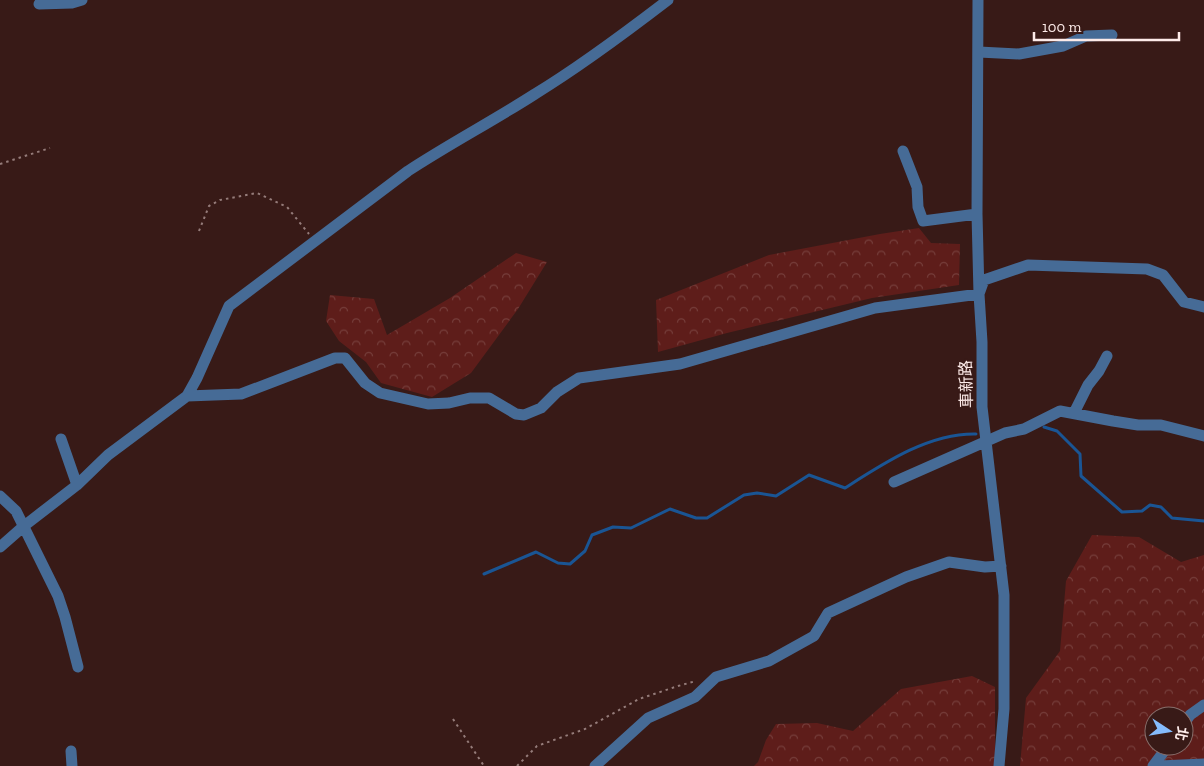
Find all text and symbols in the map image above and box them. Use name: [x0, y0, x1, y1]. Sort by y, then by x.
scale bar: [1034, 10, 1179, 42]
text: 100 m: [1042, 18, 1081, 36]
street label: 車新路: [956, 360, 976, 408]
north arrow: [1144, 706, 1194, 756]
text: 北: [1171, 725, 1191, 742]

